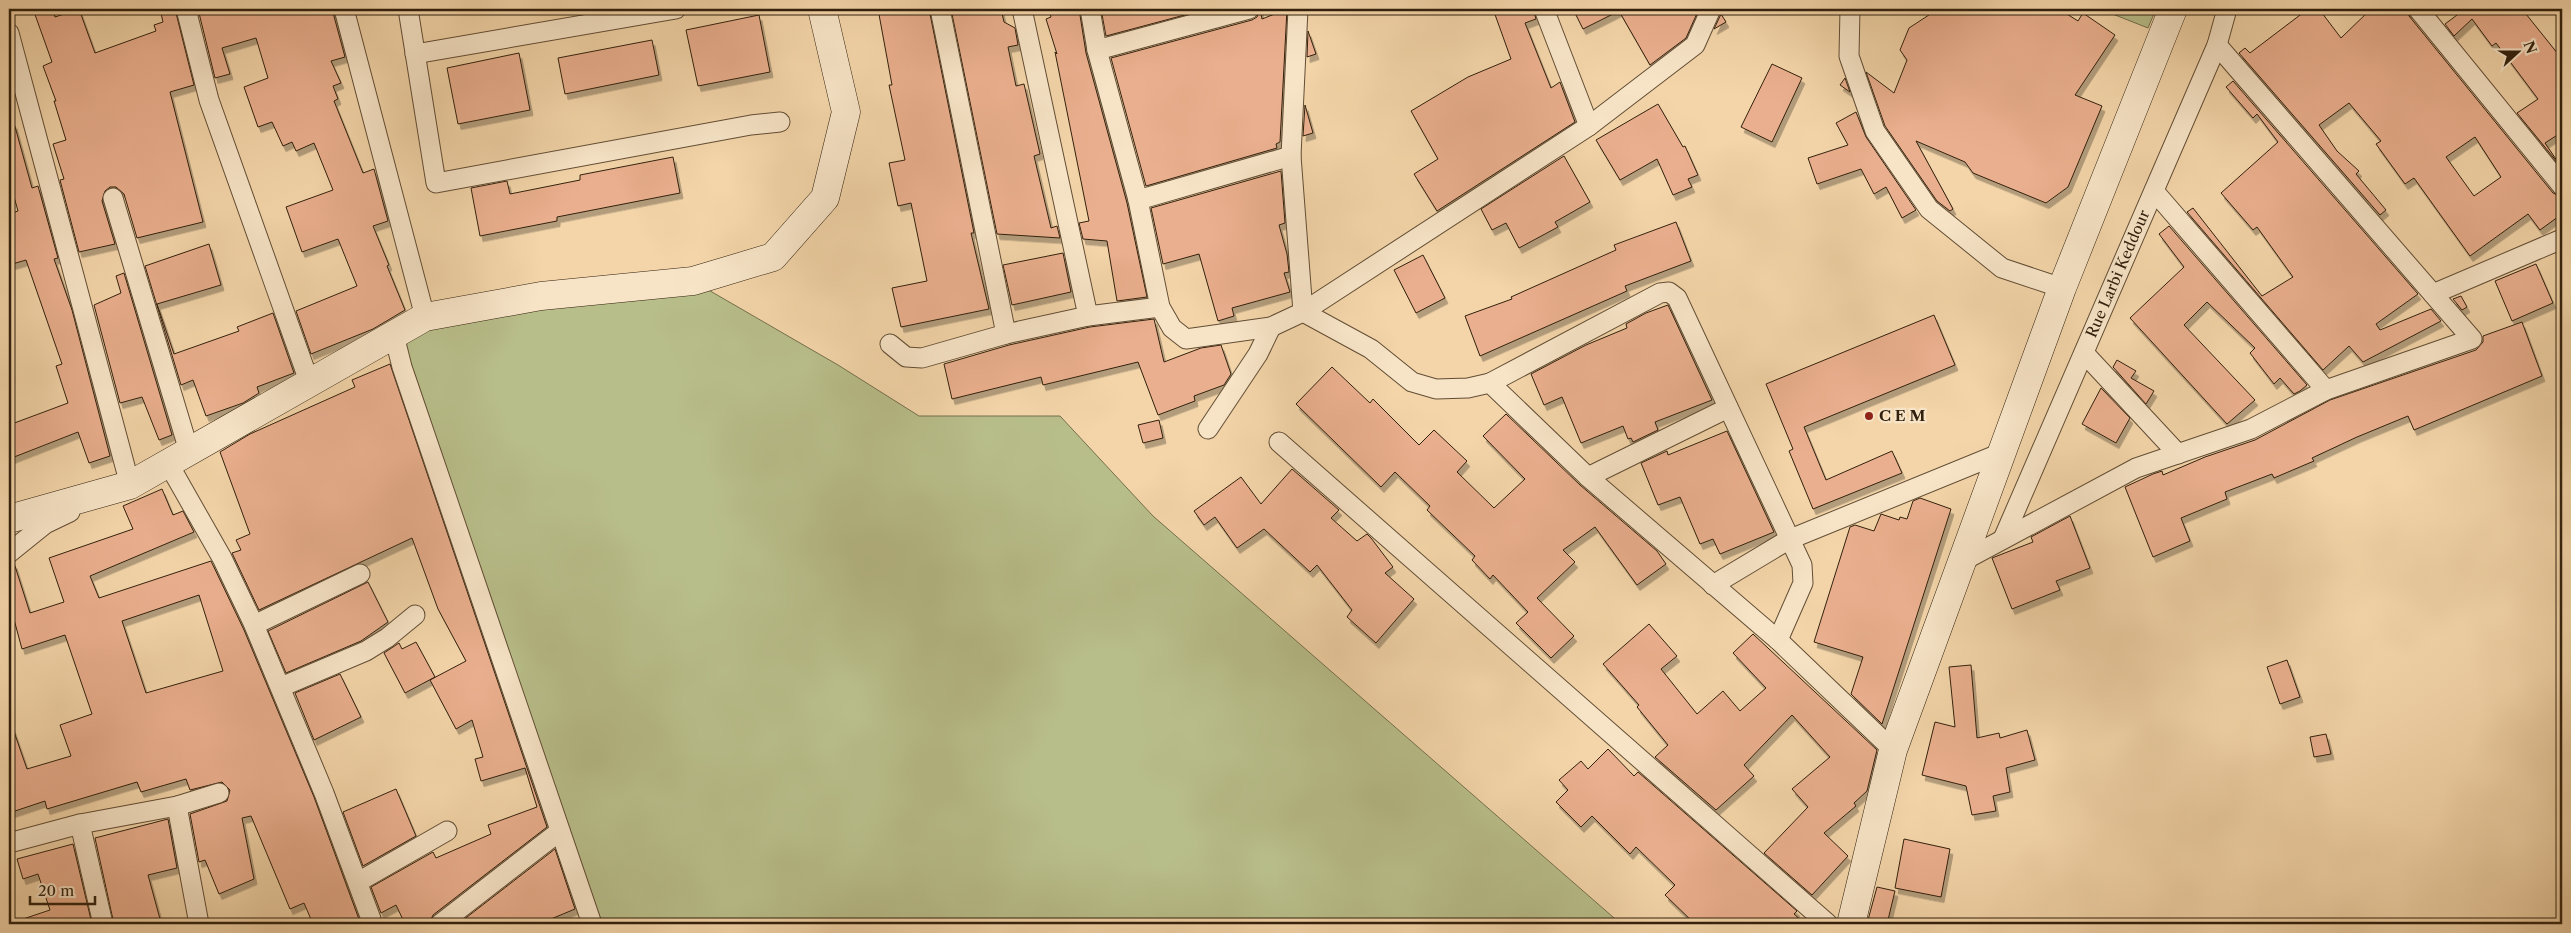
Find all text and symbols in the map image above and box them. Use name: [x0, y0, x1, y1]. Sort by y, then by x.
north arrow: [2494, 28, 2544, 78]
text: N: [2520, 38, 2541, 56]
street label: Rue Larbi Keddour: [2081, 206, 2154, 340]
place label: C E M: [1879, 406, 1925, 425]
marker: C E M: [1863, 410, 1875, 422]
scale bar: [30, 873, 95, 905]
text: 20 m: [38, 881, 74, 900]

